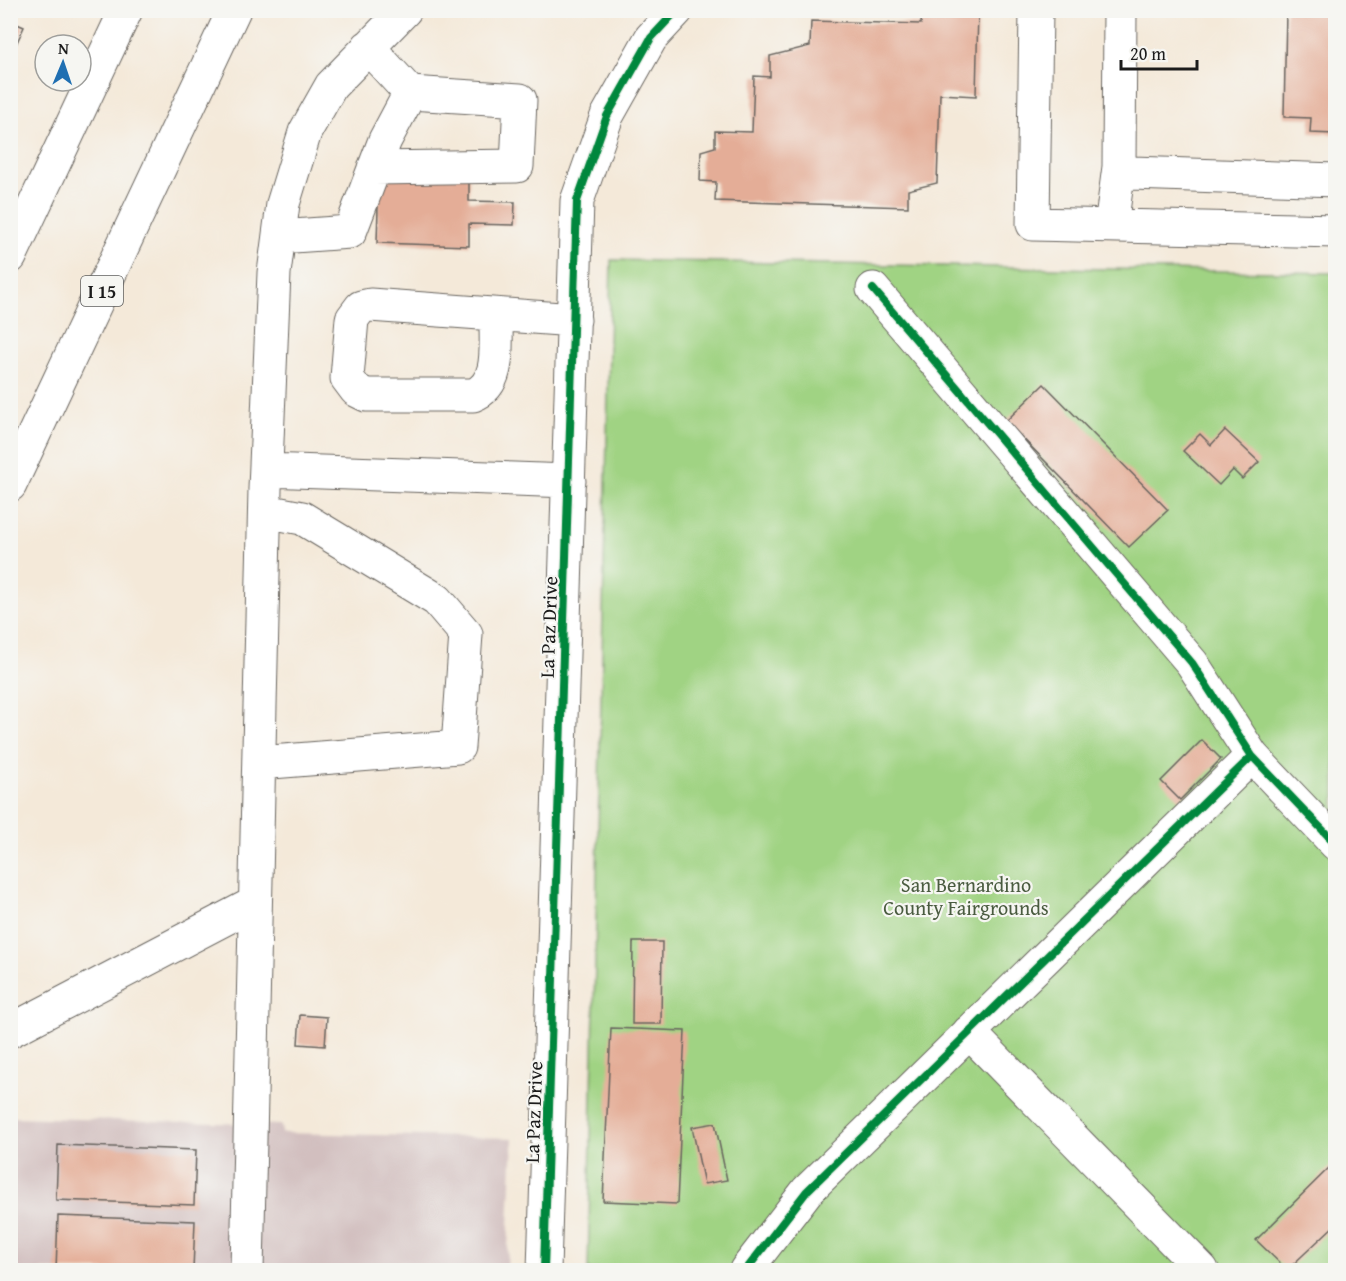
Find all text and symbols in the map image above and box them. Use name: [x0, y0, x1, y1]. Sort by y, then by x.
north arrow: [33, 33, 93, 93]
scale bar: [1121, 33, 1198, 71]
text: N: [58, 36, 70, 60]
text: 20 m: [1130, 40, 1166, 67]
road number: I 15: [81, 276, 123, 306]
street label: La Paz Drive: [532, 576, 564, 678]
park label: San Bernardino County Fairgrounds: [883, 870, 1049, 922]
street label: La Paz Drive: [517, 1061, 549, 1163]

